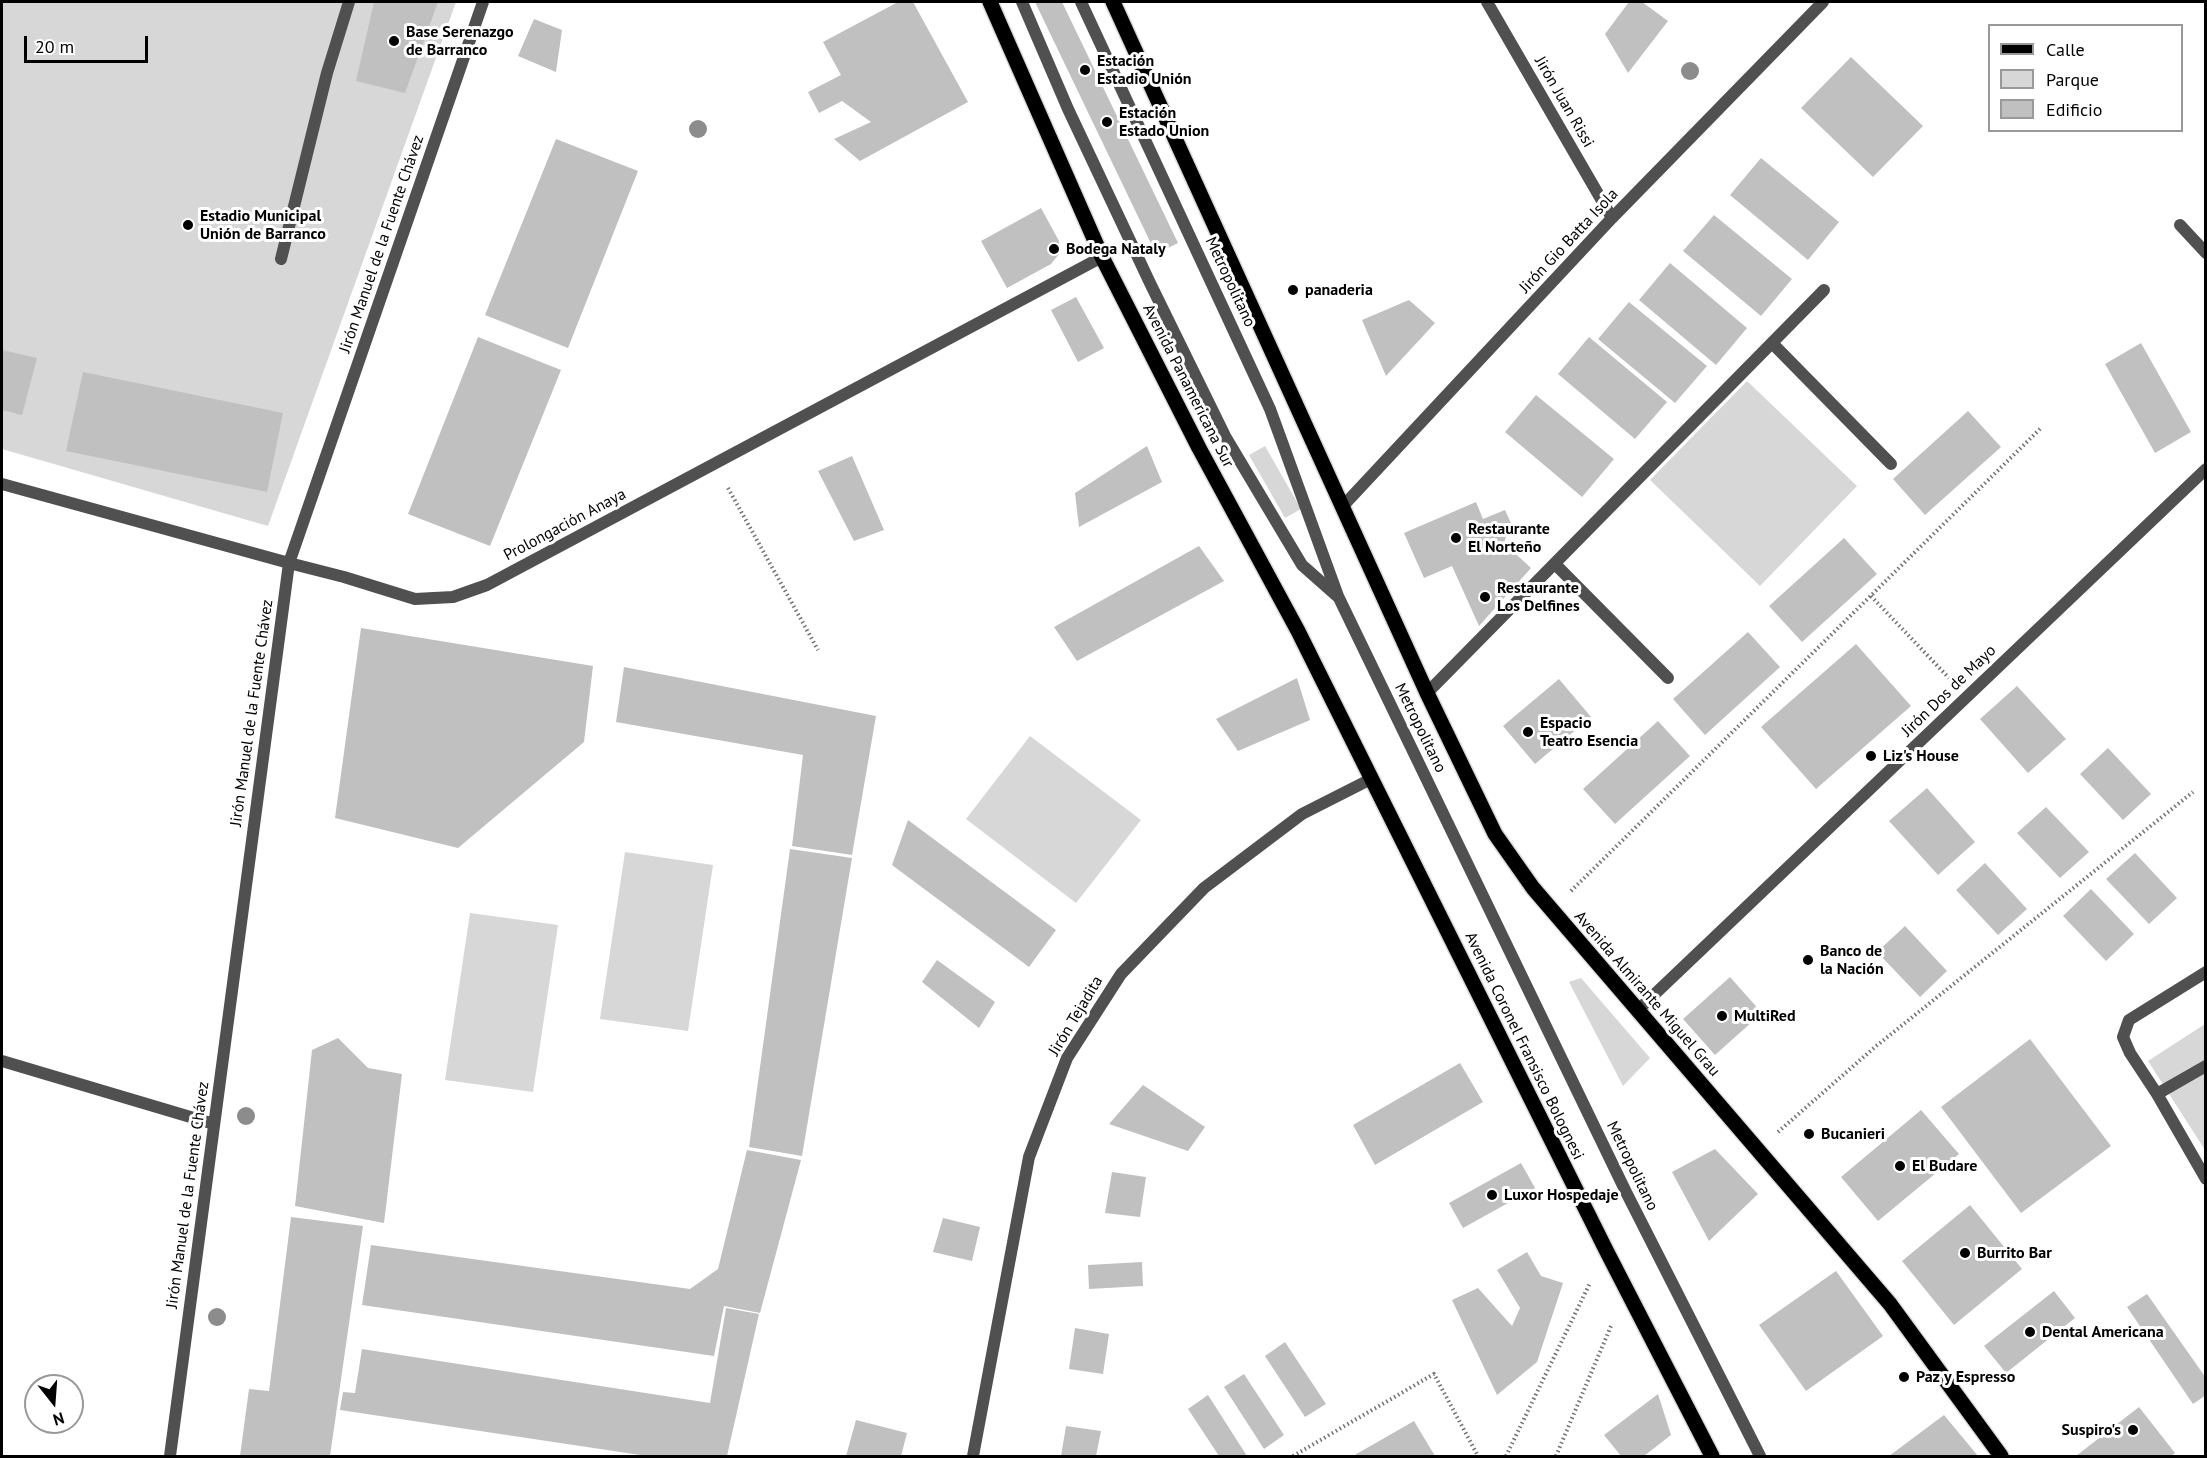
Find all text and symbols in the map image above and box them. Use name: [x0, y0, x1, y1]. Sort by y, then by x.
place label: Base Serenazgo de Barranco: [406, 22, 514, 60]
scale bar: [27, 24, 152, 62]
legend: [1988, 24, 2183, 132]
marker: Base Serenazgo de Barranco: [387, 34, 401, 48]
text: 20 m: [35, 35, 74, 58]
text: Calle: [2046, 38, 2085, 61]
place label: Estación Estadio Unión: [1097, 51, 1192, 89]
street label: Jirón Juan Rissi: [1530, 53, 1598, 151]
marker: Estación Estadio Unión: [1078, 63, 1092, 77]
text: Parque: [2046, 68, 2099, 91]
text: Edificio: [2046, 98, 2102, 121]
place label: Estación Estado Union: [1119, 103, 1209, 141]
marker: Estación Estado Union: [1100, 115, 1114, 129]
street label: Jirón Manuel de la Fuente Chávez: [336, 133, 428, 355]
street label: Jirón Gio Batta Isola: [1516, 185, 1622, 297]
place label: Estadio Municipal Unión de Barranco: [200, 206, 326, 244]
marker: Estadio Municipal Unión de Barranco: [181, 218, 195, 232]
street label: Metropolitano: [1201, 234, 1259, 330]
place label: Bodega Nataly: [1066, 239, 1166, 259]
marker: Bodega Nataly: [1047, 242, 1061, 256]
place label: panaderia: [1305, 280, 1373, 300]
marker: panaderia: [1286, 283, 1300, 297]
street label: Avenida Panamericana Sur: [1138, 301, 1238, 471]
street label: Prolongación Anaya: [501, 485, 629, 565]
place label: Restaurante El Norteño: [1468, 519, 1550, 557]
marker: Restaurante El Norteño: [1449, 531, 1463, 545]
place label: Restaurante Los Delfines: [1497, 578, 1580, 616]
marker: Restaurante Los Delfines: [1478, 590, 1492, 604]
street label: Jirón Manuel de la Fuente Chávez: [227, 598, 277, 828]
street label: Jirón Dos de Mayo: [1898, 641, 2000, 741]
street label: Metropolitano: [1390, 680, 1450, 776]
place label: Espacio Teatro Esencia: [1540, 713, 1638, 751]
marker: Espacio Teatro Esencia: [1521, 725, 1535, 739]
place label: Liz's House: [1883, 746, 1959, 766]
marker: Liz's House: [1864, 749, 1878, 763]
street label: Avenida Almirante Miguel Grau: [1570, 908, 1724, 1080]
street label: Avenida Coronel Fransisco Bolognesi: [1460, 929, 1588, 1163]
place label: Banco de la Nación: [1820, 941, 1884, 979]
marker: Banco de la Nación: [1801, 953, 1815, 967]
street label: Jirón Tejadita: [1045, 973, 1107, 1059]
place label: MultiRed: [1734, 1006, 1796, 1026]
marker: MultiRed: [1715, 1009, 1729, 1023]
street label: Jirón Manuel de la Fuente Chávez: [163, 1080, 213, 1310]
street label: Metropolitano: [1602, 1118, 1662, 1214]
place label: Bucanieri: [1821, 1124, 1885, 1144]
marker: Bucanieri: [1802, 1127, 1816, 1141]
place label: El Budare: [1912, 1156, 1977, 1176]
marker: El Budare: [1893, 1159, 1907, 1173]
place label: Luxor Hospedaje: [1504, 1185, 1619, 1205]
marker: Luxor Hospedaje: [1485, 1188, 1499, 1202]
place label: Burrito Bar: [1977, 1243, 2052, 1263]
marker: Burrito Bar: [1958, 1246, 1972, 1260]
place label: Dental Americana: [2042, 1322, 2164, 1342]
marker: Dental Americana: [2023, 1325, 2037, 1339]
place label: Paz y Espresso: [1916, 1367, 2015, 1387]
marker: Paz y Espresso: [1897, 1370, 1911, 1384]
north arrow: [24, 1374, 84, 1434]
text: N: [51, 1408, 67, 1430]
place label: Suspiro's: [2062, 1420, 2121, 1440]
marker: Suspiro's: [2126, 1423, 2140, 1437]

